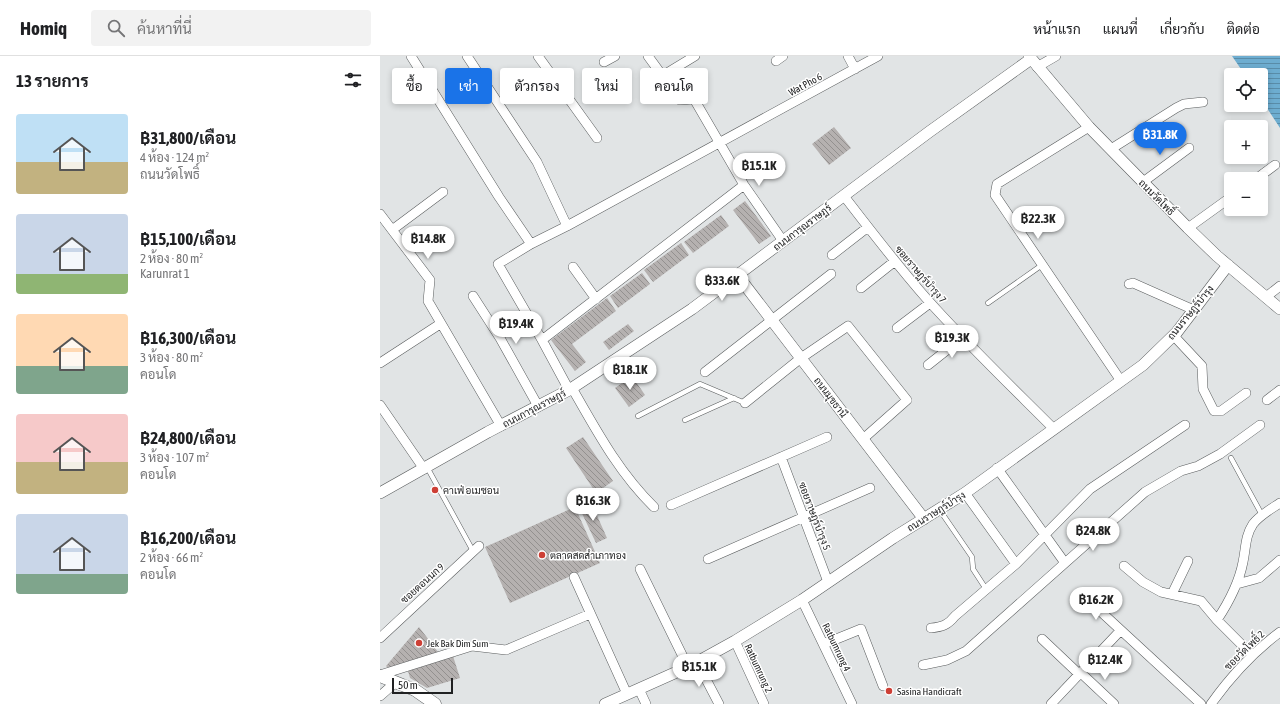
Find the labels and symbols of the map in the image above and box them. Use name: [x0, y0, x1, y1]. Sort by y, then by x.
street label: Wat Pho 6: [787, 71, 824, 98]
pin: ฿31.8K: [1127, 122, 1193, 156]
pin: ฿15.1K: [726, 153, 792, 187]
street label: ถนนวัดโพธิ์: [1136, 175, 1180, 218]
street label: ถนนการุณราษฏร์: [770, 200, 835, 254]
pin: ฿22.3K: [1005, 206, 1071, 240]
pin: ฿14.8K: [395, 226, 461, 260]
street label: ซอยราษฎร์บำรุง 7: [891, 242, 950, 307]
pin: ฿33.6K: [689, 268, 755, 302]
street label: ถนนราษฎร์บำรุง: [1164, 282, 1217, 343]
pin: ฿19.4K: [483, 311, 549, 345]
pin: ฿19.3K: [919, 325, 985, 359]
pin: ฿18.1K: [597, 357, 663, 391]
street label: ถนนมุขธานี: [810, 375, 850, 421]
street label: ถนนการุณราษฏร์: [500, 385, 569, 431]
street label: ซอยราษฎร์บำรุง 5: [795, 480, 835, 553]
place label: คาเฟ่ อเมซอน: [443, 484, 499, 496]
marker: คาเฟ่ อเมซอน: [430, 485, 440, 495]
street label: ถนนราษฎร์บำรุง: [904, 487, 969, 535]
pin: ฿16.3K: [560, 488, 626, 522]
pin: ฿24.8K: [1060, 518, 1126, 552]
place label: ตลาดสดสำเภาทอง: [550, 549, 626, 561]
marker: ตลาดสดสำเภาทอง: [537, 550, 547, 560]
street label: ซอยดอนนก 9: [399, 561, 446, 606]
pin: ฿16.2K: [1063, 587, 1129, 621]
street label: Ratbumrung 4: [820, 621, 853, 673]
street label: ซอยวัดโพธิ์ 2: [1220, 626, 1267, 672]
marker: Jek Bak Dim Sum: [414, 638, 424, 648]
place label: Jek Bak Dim Sum: [427, 638, 488, 649]
street label: Ratbumrung 2: [743, 642, 775, 695]
pin: ฿12.4K: [1072, 647, 1138, 681]
pin: ฿15.1K: [666, 654, 732, 688]
scale bar: [392, 676, 453, 695]
marker: Sasina Handicraft: [884, 686, 894, 696]
place label: Sasina Handicraft: [897, 686, 962, 697]

